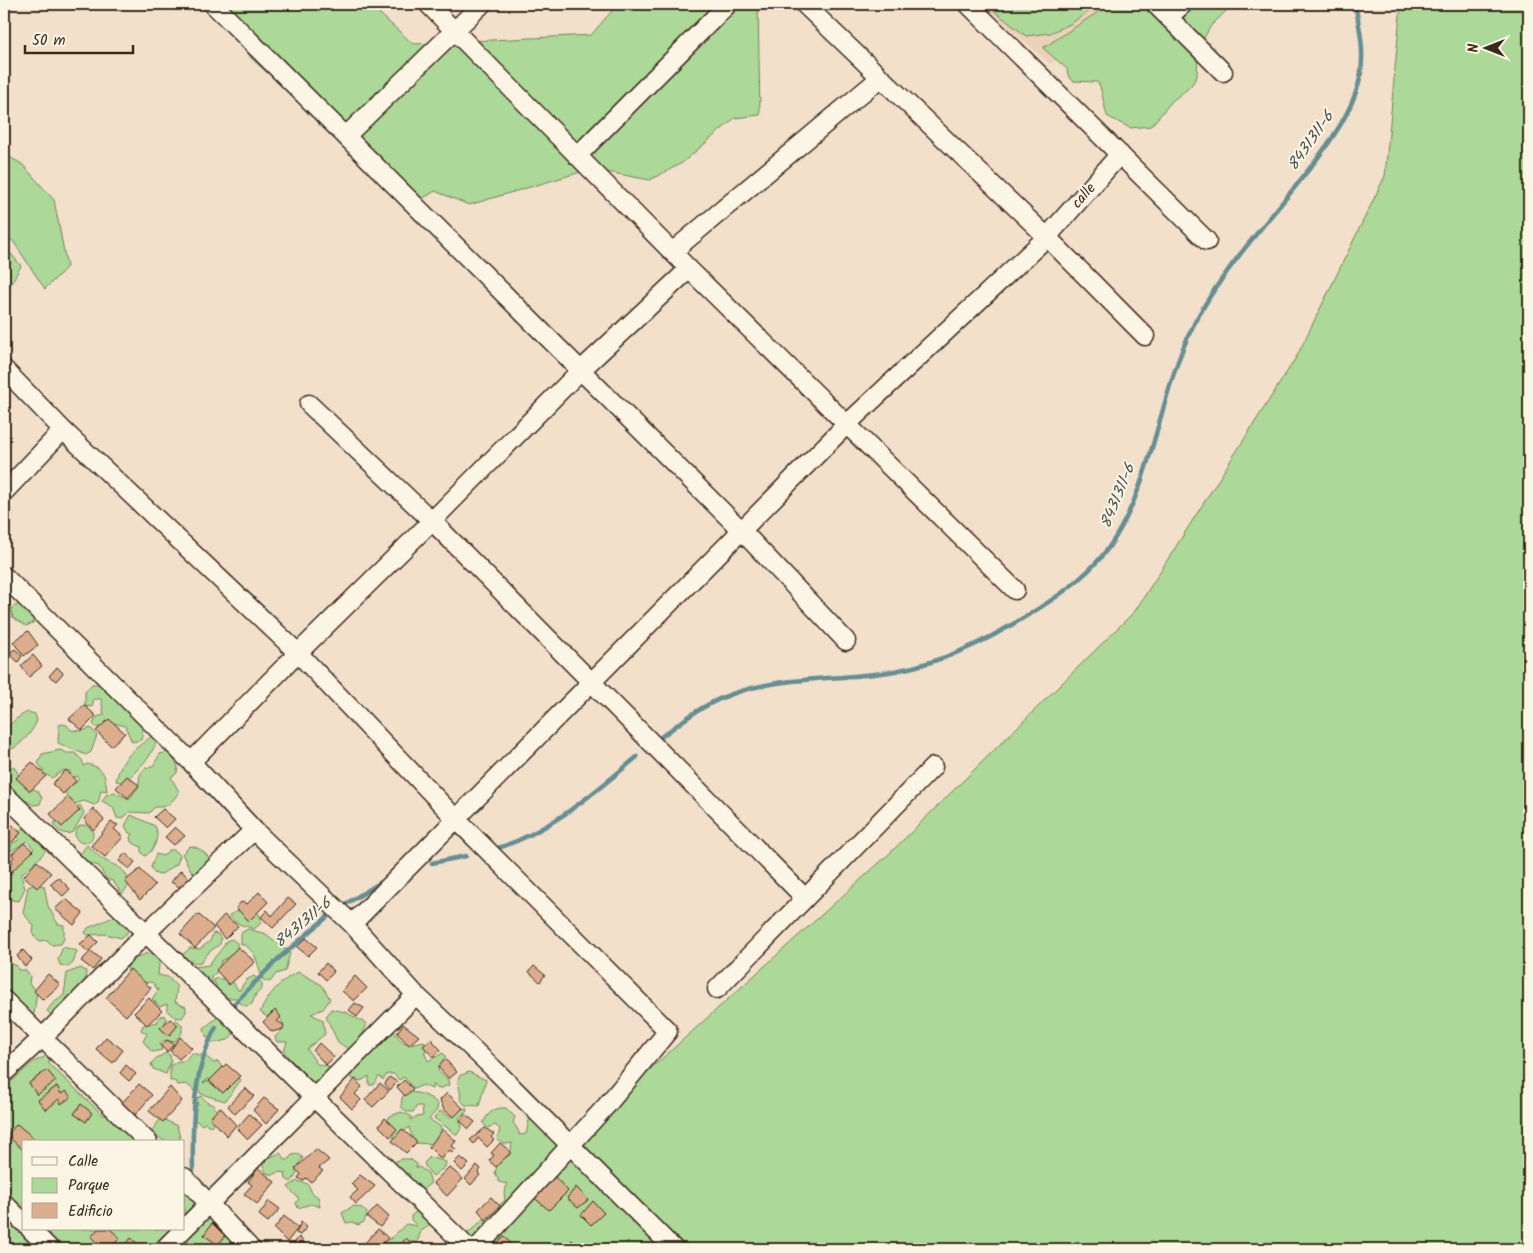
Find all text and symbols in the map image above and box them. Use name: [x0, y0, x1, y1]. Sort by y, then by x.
scale bar: [25, 22, 132, 54]
north arrow: [1460, 22, 1510, 72]
text: 50 m: [32, 29, 66, 53]
text: N: [1463, 43, 1485, 52]
water label: 8431311-6: [1281, 104, 1342, 176]
street label: calle: [1066, 177, 1102, 214]
water label: 8431311-6: [1094, 458, 1143, 532]
water label: 8431311-6: [269, 890, 339, 954]
legend: [22, 1140, 185, 1230]
text: Calle: [68, 1150, 98, 1174]
text: Parque: [68, 1174, 109, 1198]
text: Edificio: [68, 1200, 113, 1224]

